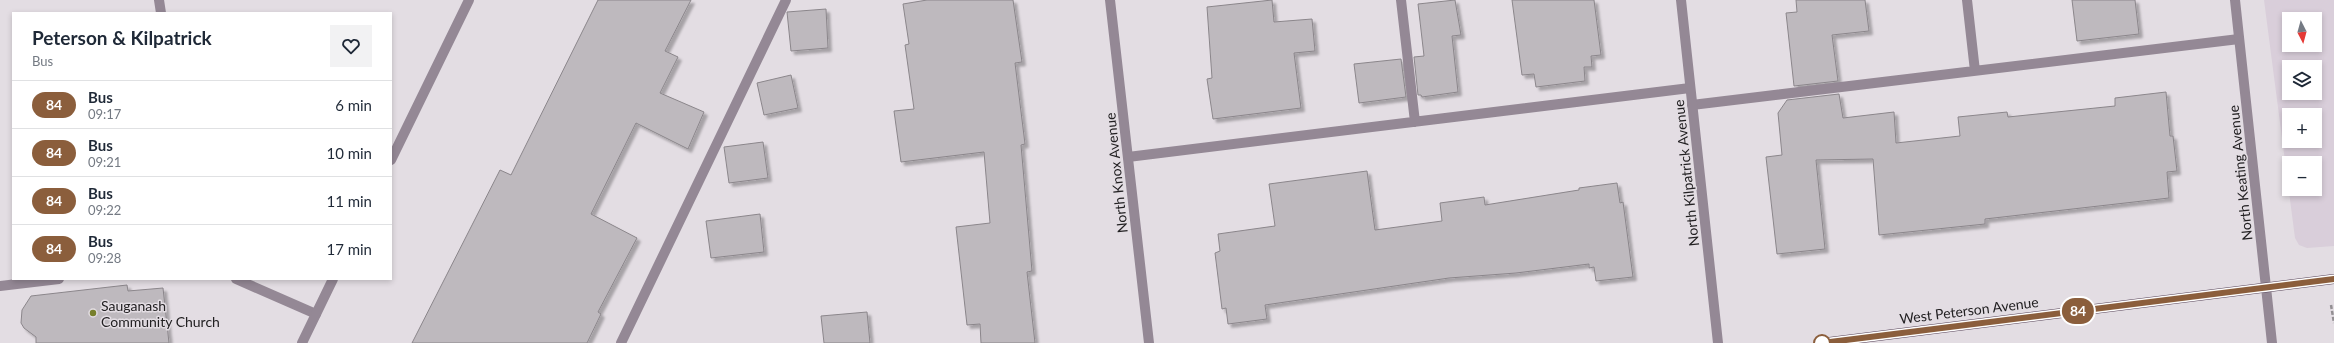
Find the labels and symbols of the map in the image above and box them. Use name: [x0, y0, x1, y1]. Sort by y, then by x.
north arrow: [2282, 12, 2322, 52]
street label: North Kilpatrick Avenue: [1670, 99, 1702, 247]
street label: North Keating Avenue: [2224, 104, 2256, 242]
street label: North Knox Avenue: [1101, 112, 1131, 234]
street label: West Peterson Avenue: [1899, 293, 2039, 327]
place label: Sauganash Community Church: [101, 297, 220, 330]
line badge: 84: [2060, 298, 2096, 324]
marker: Sauganash Community Church: [88, 308, 98, 318]
unlabelled marker: [1813, 334, 1831, 343]

